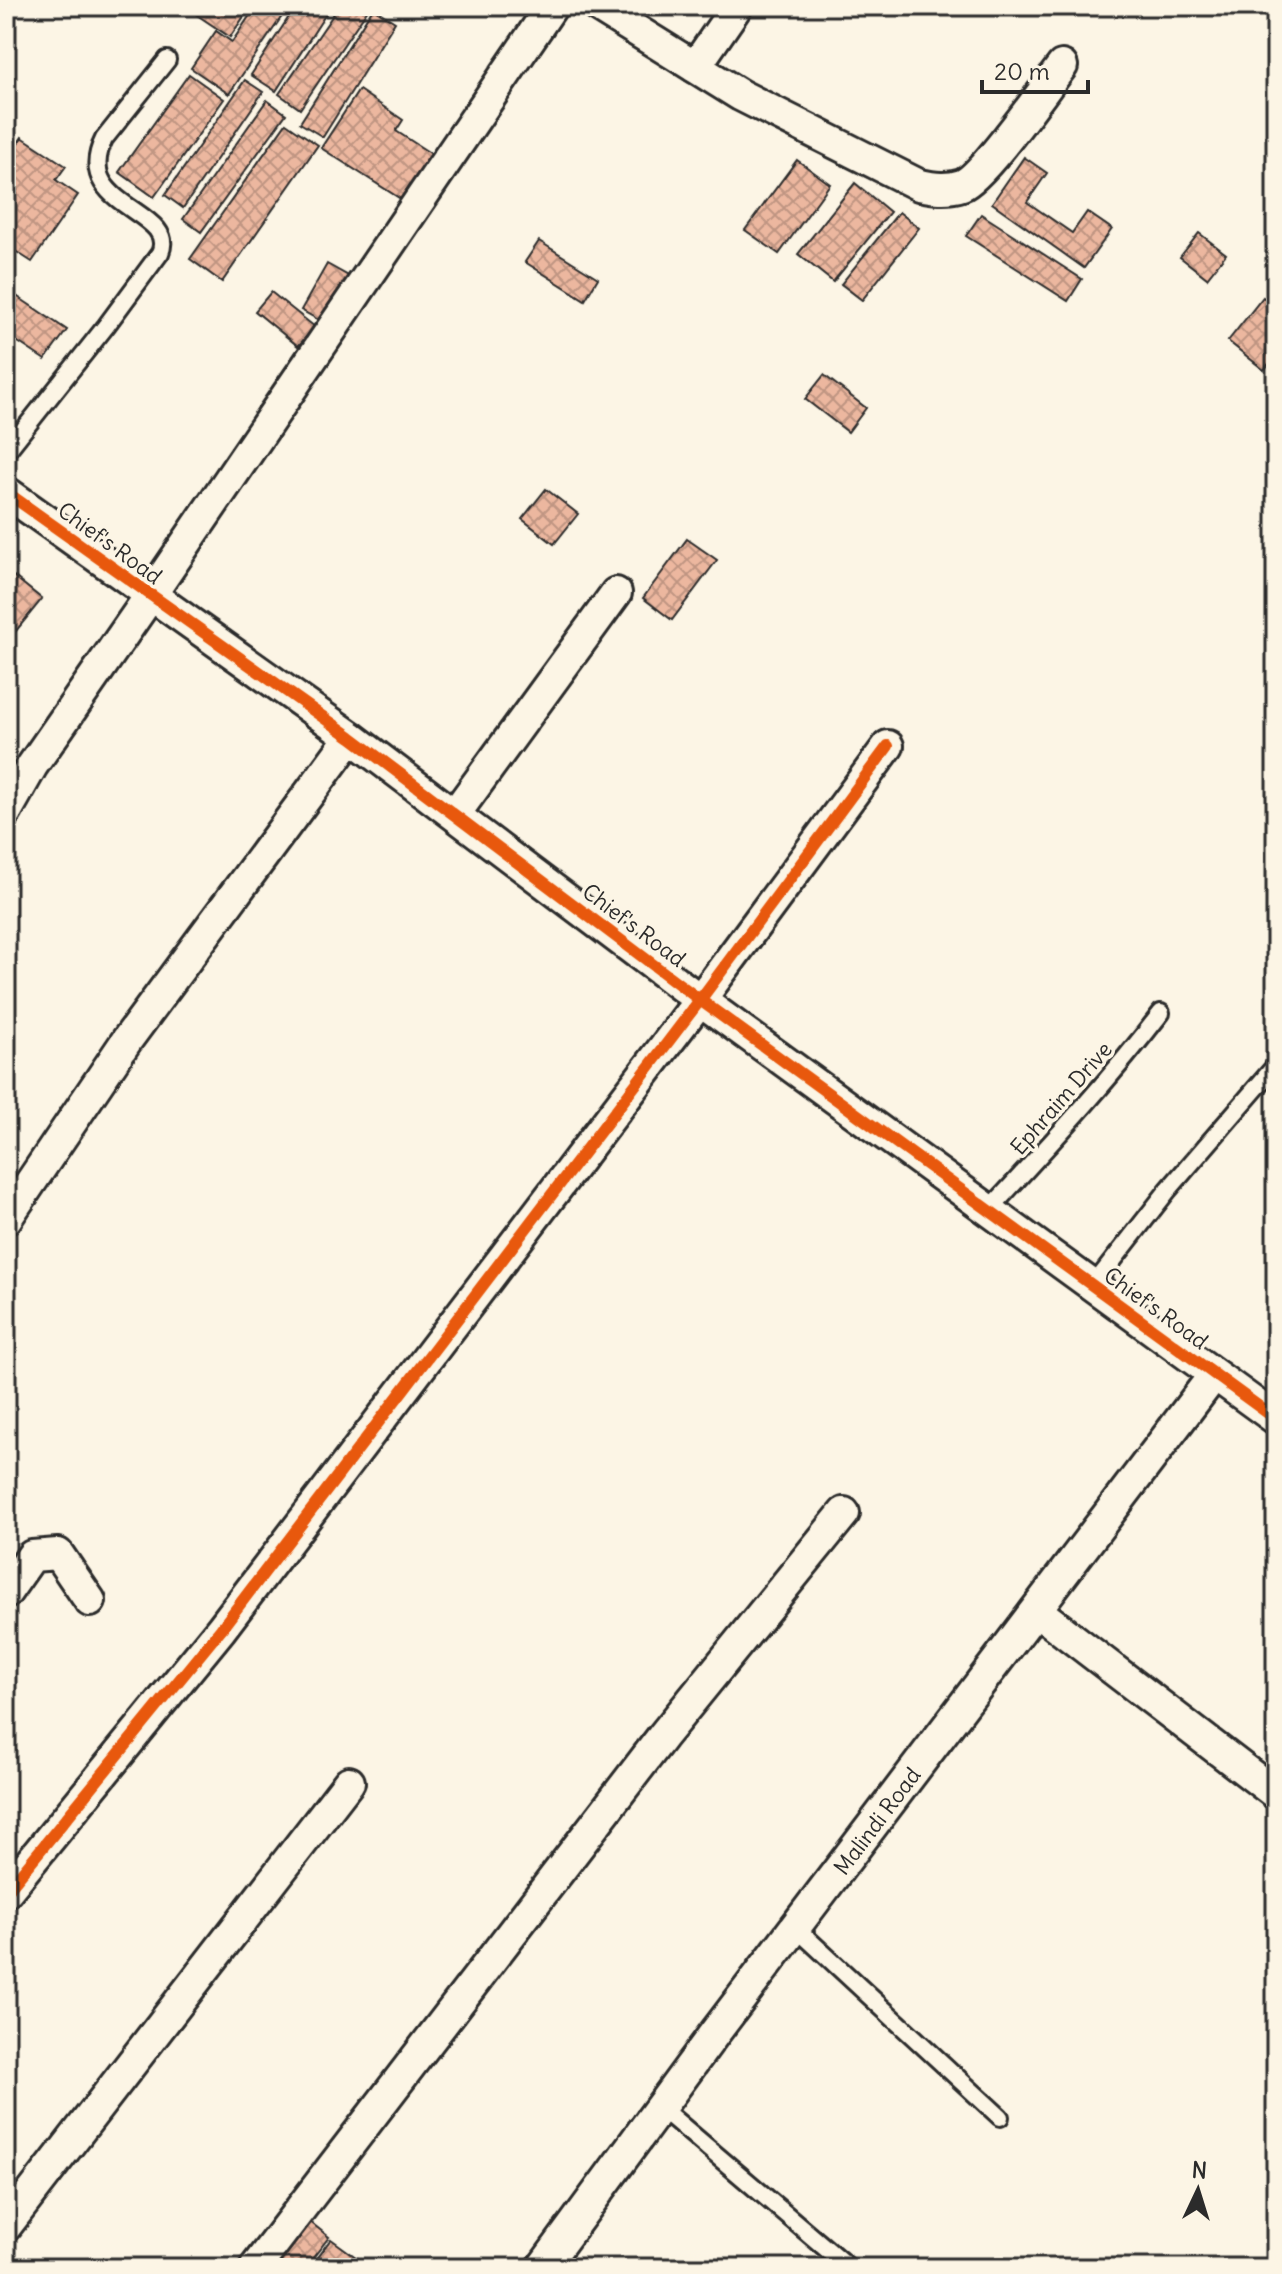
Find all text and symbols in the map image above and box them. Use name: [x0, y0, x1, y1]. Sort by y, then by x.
scale bar: [982, 44, 1088, 94]
text: 20 m: [994, 56, 1050, 86]
street label: Chief's Road: [52, 496, 168, 590]
street label: Chief's Road: [577, 877, 691, 973]
street label: Ephraim Drive: [1004, 1036, 1118, 1160]
street label: Chief's Road: [1098, 1261, 1214, 1355]
street label: Malindi Road: [827, 1762, 927, 1880]
north arrow: [1158, 2150, 1238, 2230]
text: N: [1191, 2156, 1208, 2185]

